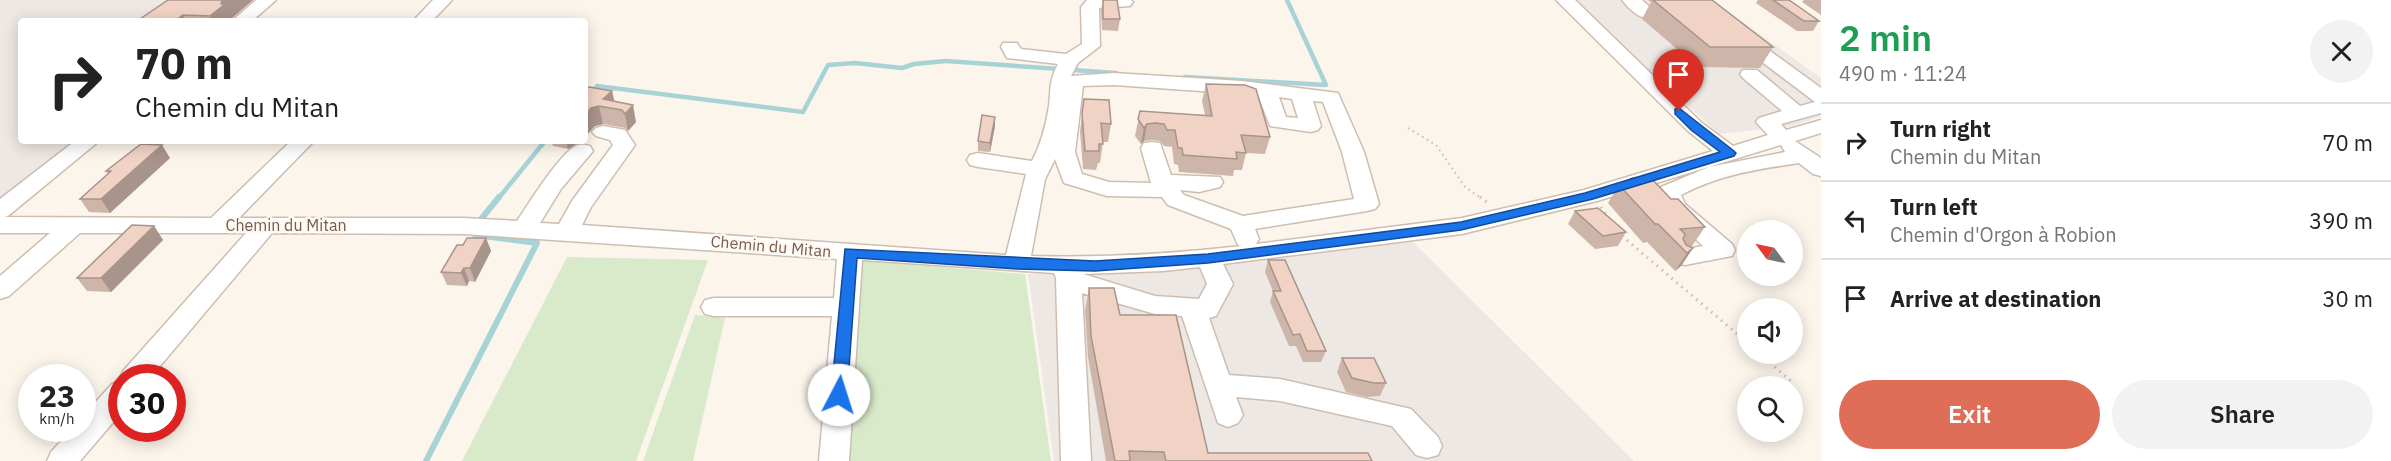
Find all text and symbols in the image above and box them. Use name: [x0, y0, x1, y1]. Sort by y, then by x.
text: 2 min: [1839, 14, 1932, 61]
button: close: [2310, 20, 2373, 83]
text: 70 m: [135, 36, 233, 91]
icon: right: [36, 42, 114, 120]
pin: [1653, 49, 1704, 111]
icon: arrive: [1662, 58, 1695, 91]
text: 490 m · 11:24: [1839, 60, 1967, 87]
text: Chemin du Mitan: [135, 89, 339, 124]
text: Turn right: [1890, 114, 1991, 143]
icon: right: [1839, 126, 1872, 159]
text: 70 m: [2322, 128, 2373, 157]
text: Chemin du Mitan: [1890, 143, 2041, 170]
text: Turn left: [1890, 192, 1978, 221]
icon: left: [1839, 204, 1872, 237]
text: 390 m: [2309, 206, 2373, 235]
street label: Chemin du Mitan: [225, 215, 347, 235]
north arrow: [1737, 220, 1803, 286]
map controls: [1737, 220, 1803, 442]
text: Chemin d'Orgon à Robion: [1890, 221, 2117, 248]
street label: Chemin du Mitan: [710, 231, 832, 261]
icon: arrive: [1839, 282, 1872, 315]
text: Arrive at destination: [1890, 284, 2101, 313]
text: 30 m: [2322, 284, 2373, 313]
button: sound: [1737, 298, 1803, 364]
position arrow: [807, 363, 871, 427]
speed limit sign: 30: [108, 364, 186, 442]
text: 23: [39, 376, 75, 415]
button: search: [1737, 376, 1803, 442]
button: Exit: [1839, 380, 2100, 449]
button: Share: [2112, 380, 2373, 449]
text: km/h: [39, 409, 75, 428]

